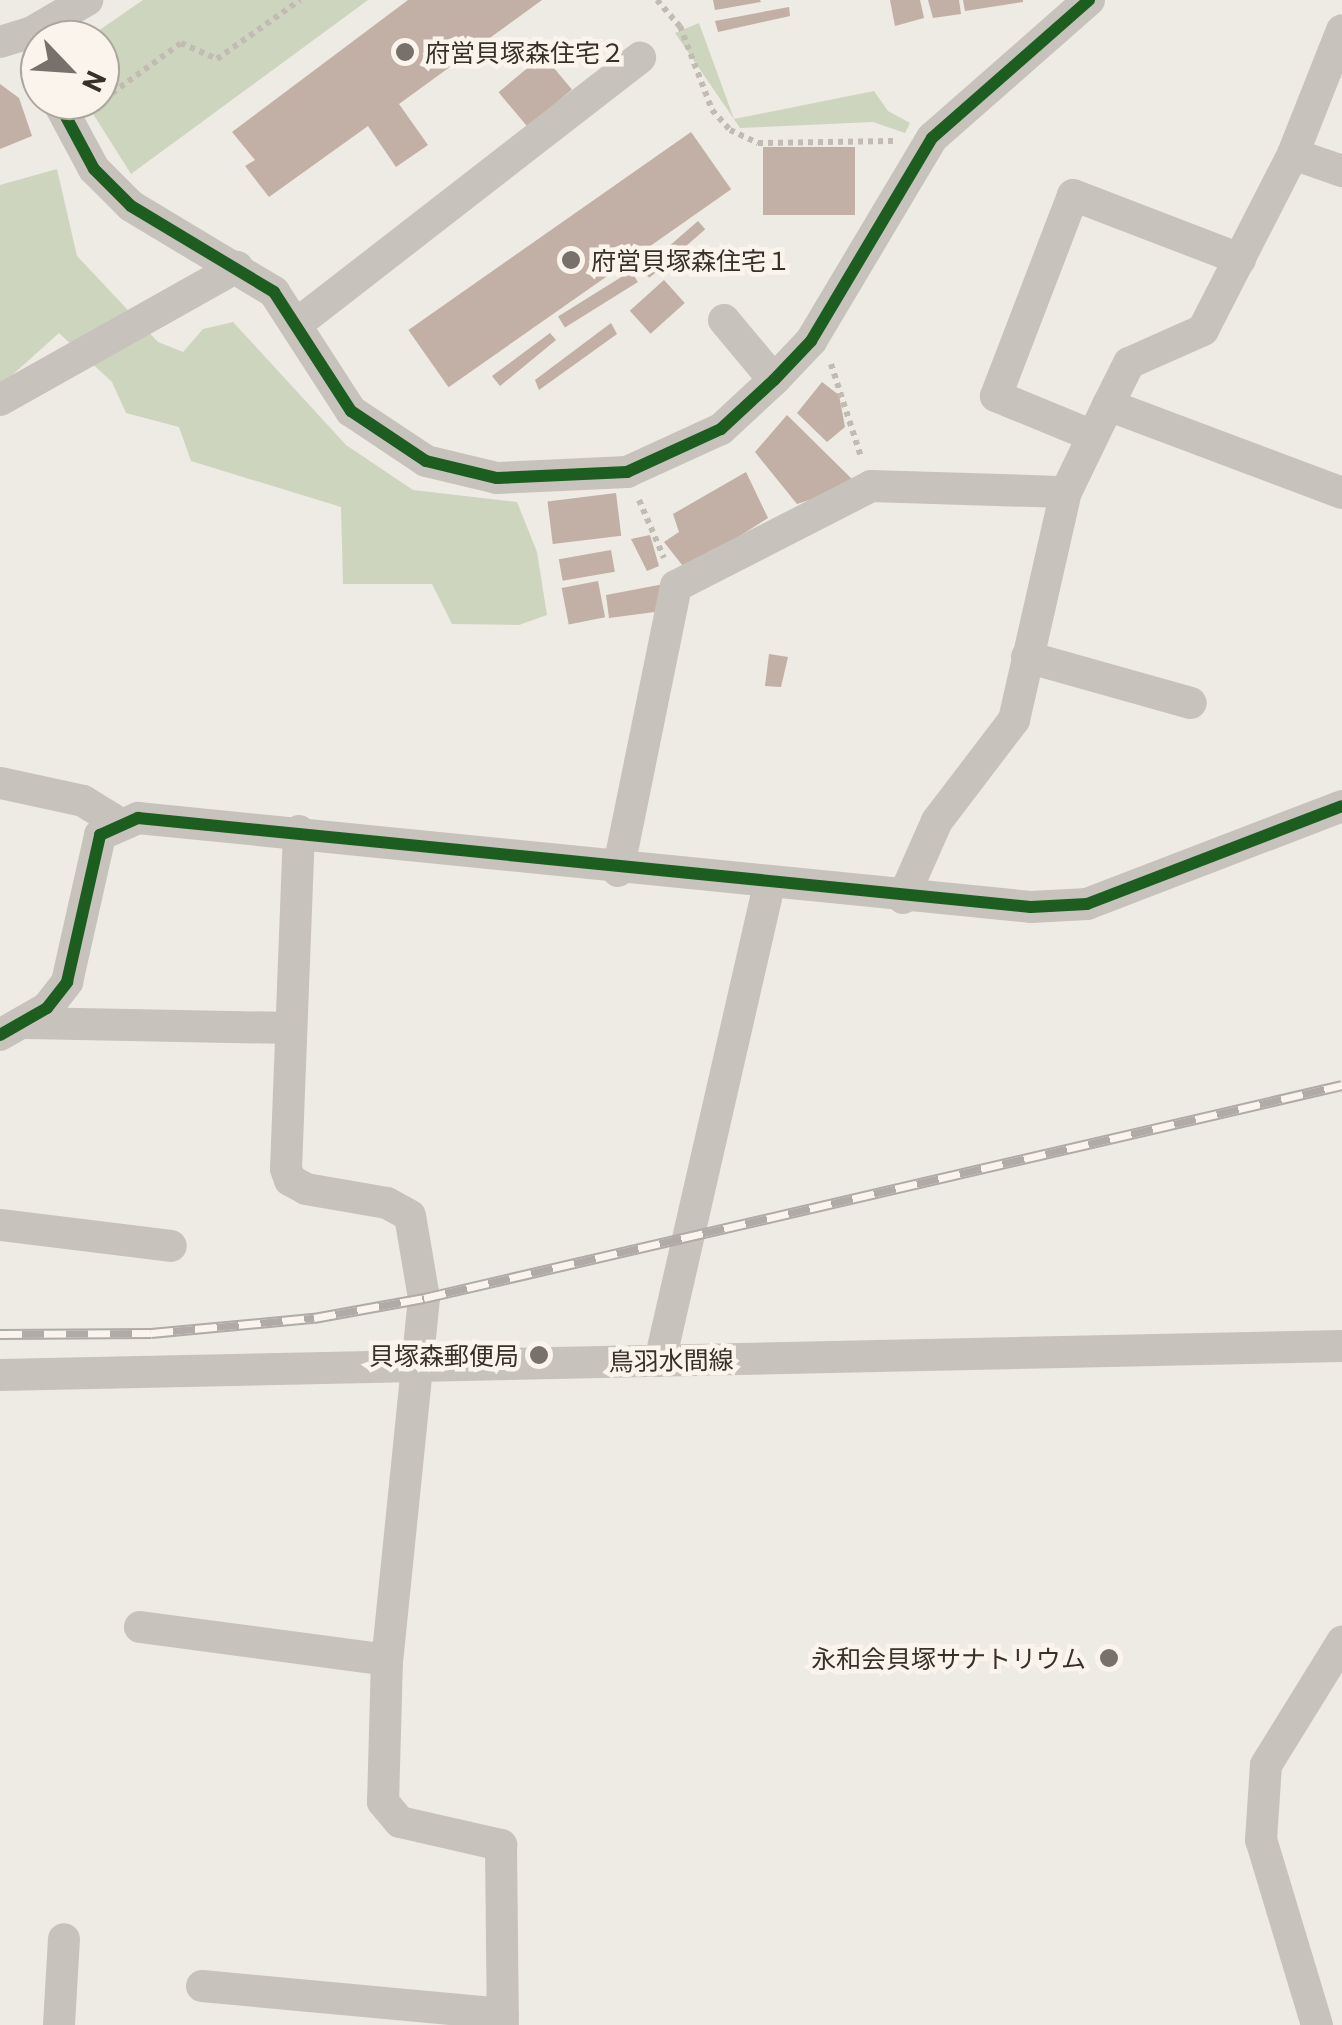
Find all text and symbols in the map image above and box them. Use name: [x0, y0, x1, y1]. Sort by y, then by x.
north arrow: [20, 20, 120, 120]
place label: 府営貝塚森住宅２: [425, 37, 625, 67]
marker: 府営貝塚森住宅２: [394, 41, 416, 63]
text: N: [76, 66, 115, 97]
place label: 府営貝塚森住宅１: [591, 245, 791, 275]
marker: 府営貝塚森住宅１: [560, 249, 582, 271]
place label: 貝塚森郵便局: [369, 1340, 519, 1370]
marker: 貝塚森郵便局: [528, 1344, 550, 1366]
street label: 鳥羽水間線: [608, 1344, 734, 1376]
place label: 永和会貝塚サナトリウム: [811, 1643, 1086, 1673]
marker: 永和会貝塚サナトリウム: [1096, 1645, 1122, 1671]

